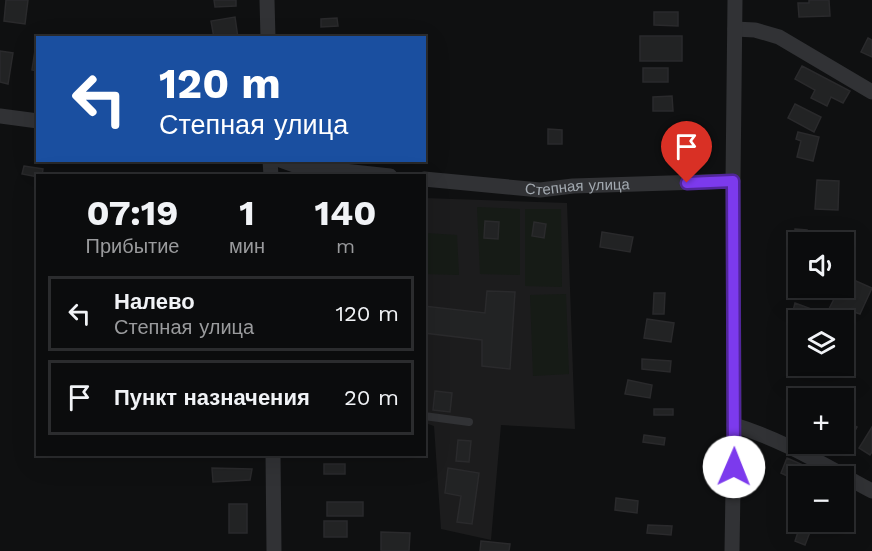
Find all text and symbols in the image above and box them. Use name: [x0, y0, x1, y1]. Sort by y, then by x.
text: 120 m: [159, 59, 281, 108]
icon: left: [60, 60, 138, 138]
text: Степная улица: [159, 109, 348, 141]
pin: [661, 121, 712, 183]
icon: arrive: [670, 130, 703, 163]
street label: Степная улица: [524, 175, 631, 199]
text: 07:19: [86, 192, 179, 234]
text: 1: [239, 192, 255, 234]
text: 140: [314, 192, 376, 234]
map controls: [788, 232, 854, 532]
button: sound: [788, 232, 854, 298]
text: Прибытие: [86, 234, 179, 258]
text: мин: [229, 234, 265, 258]
text: m: [336, 234, 355, 258]
text: Налево: [114, 289, 195, 314]
icon: left: [63, 297, 96, 330]
text: 120 m: [335, 301, 399, 326]
button: layers: [788, 310, 854, 376]
text: Степная улица: [114, 315, 254, 339]
icon: arrive: [63, 381, 96, 414]
text: Пункт назначения: [114, 385, 310, 410]
text: 20 m: [344, 385, 399, 410]
button: +: [788, 388, 854, 454]
position arrow: [702, 435, 766, 499]
button: −: [788, 466, 854, 532]

